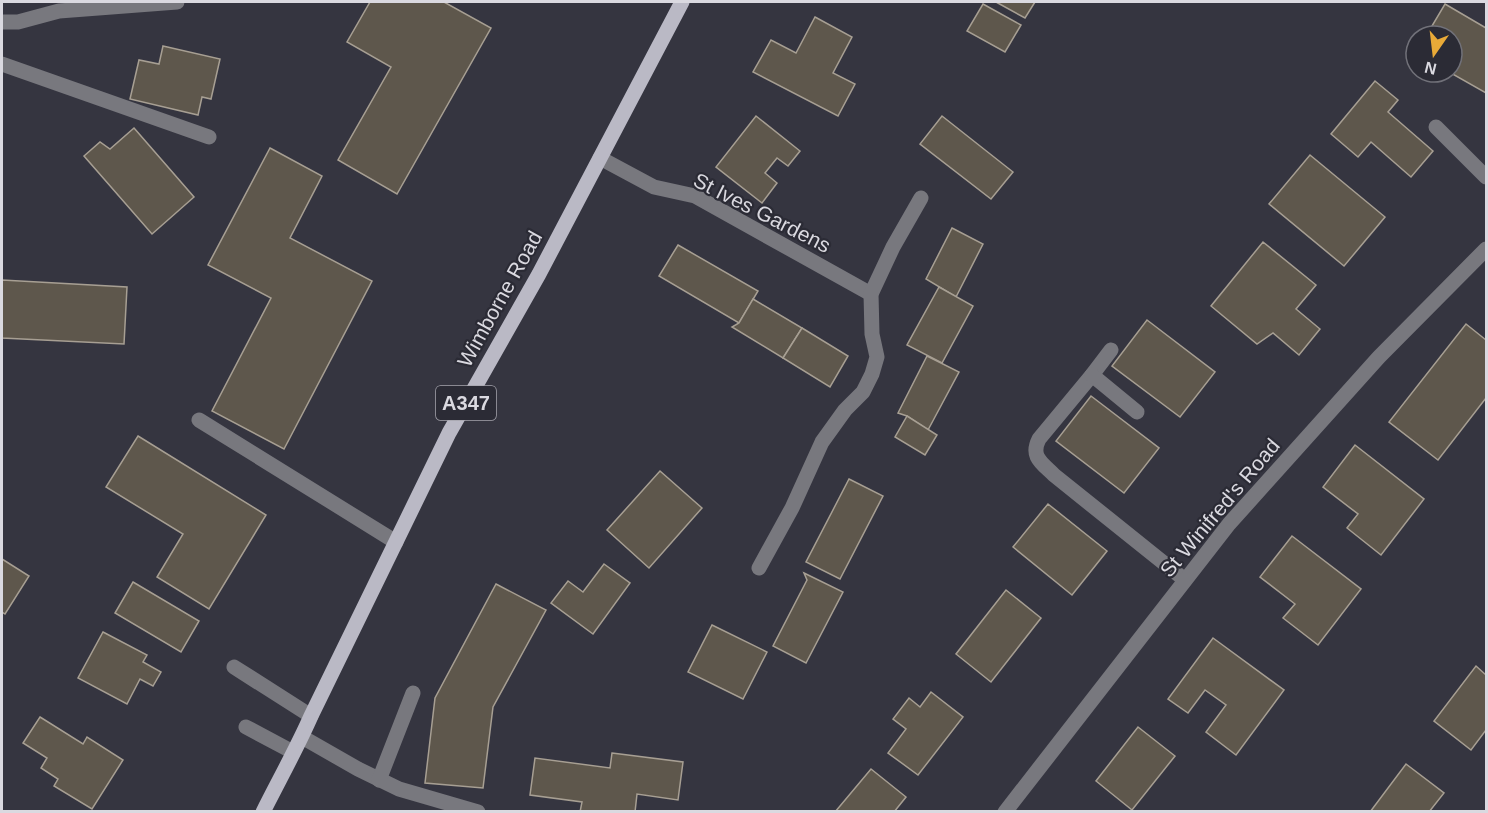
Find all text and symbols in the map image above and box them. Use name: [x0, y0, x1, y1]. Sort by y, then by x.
north arrow: [1404, 24, 1464, 84]
text: N: [1423, 58, 1438, 78]
street label: St Ives Gardens: [690, 168, 835, 257]
street label: Wimborne Road: [453, 227, 546, 371]
road number: A347: [436, 386, 496, 420]
street label: St Winifred's Road: [1155, 434, 1284, 581]

